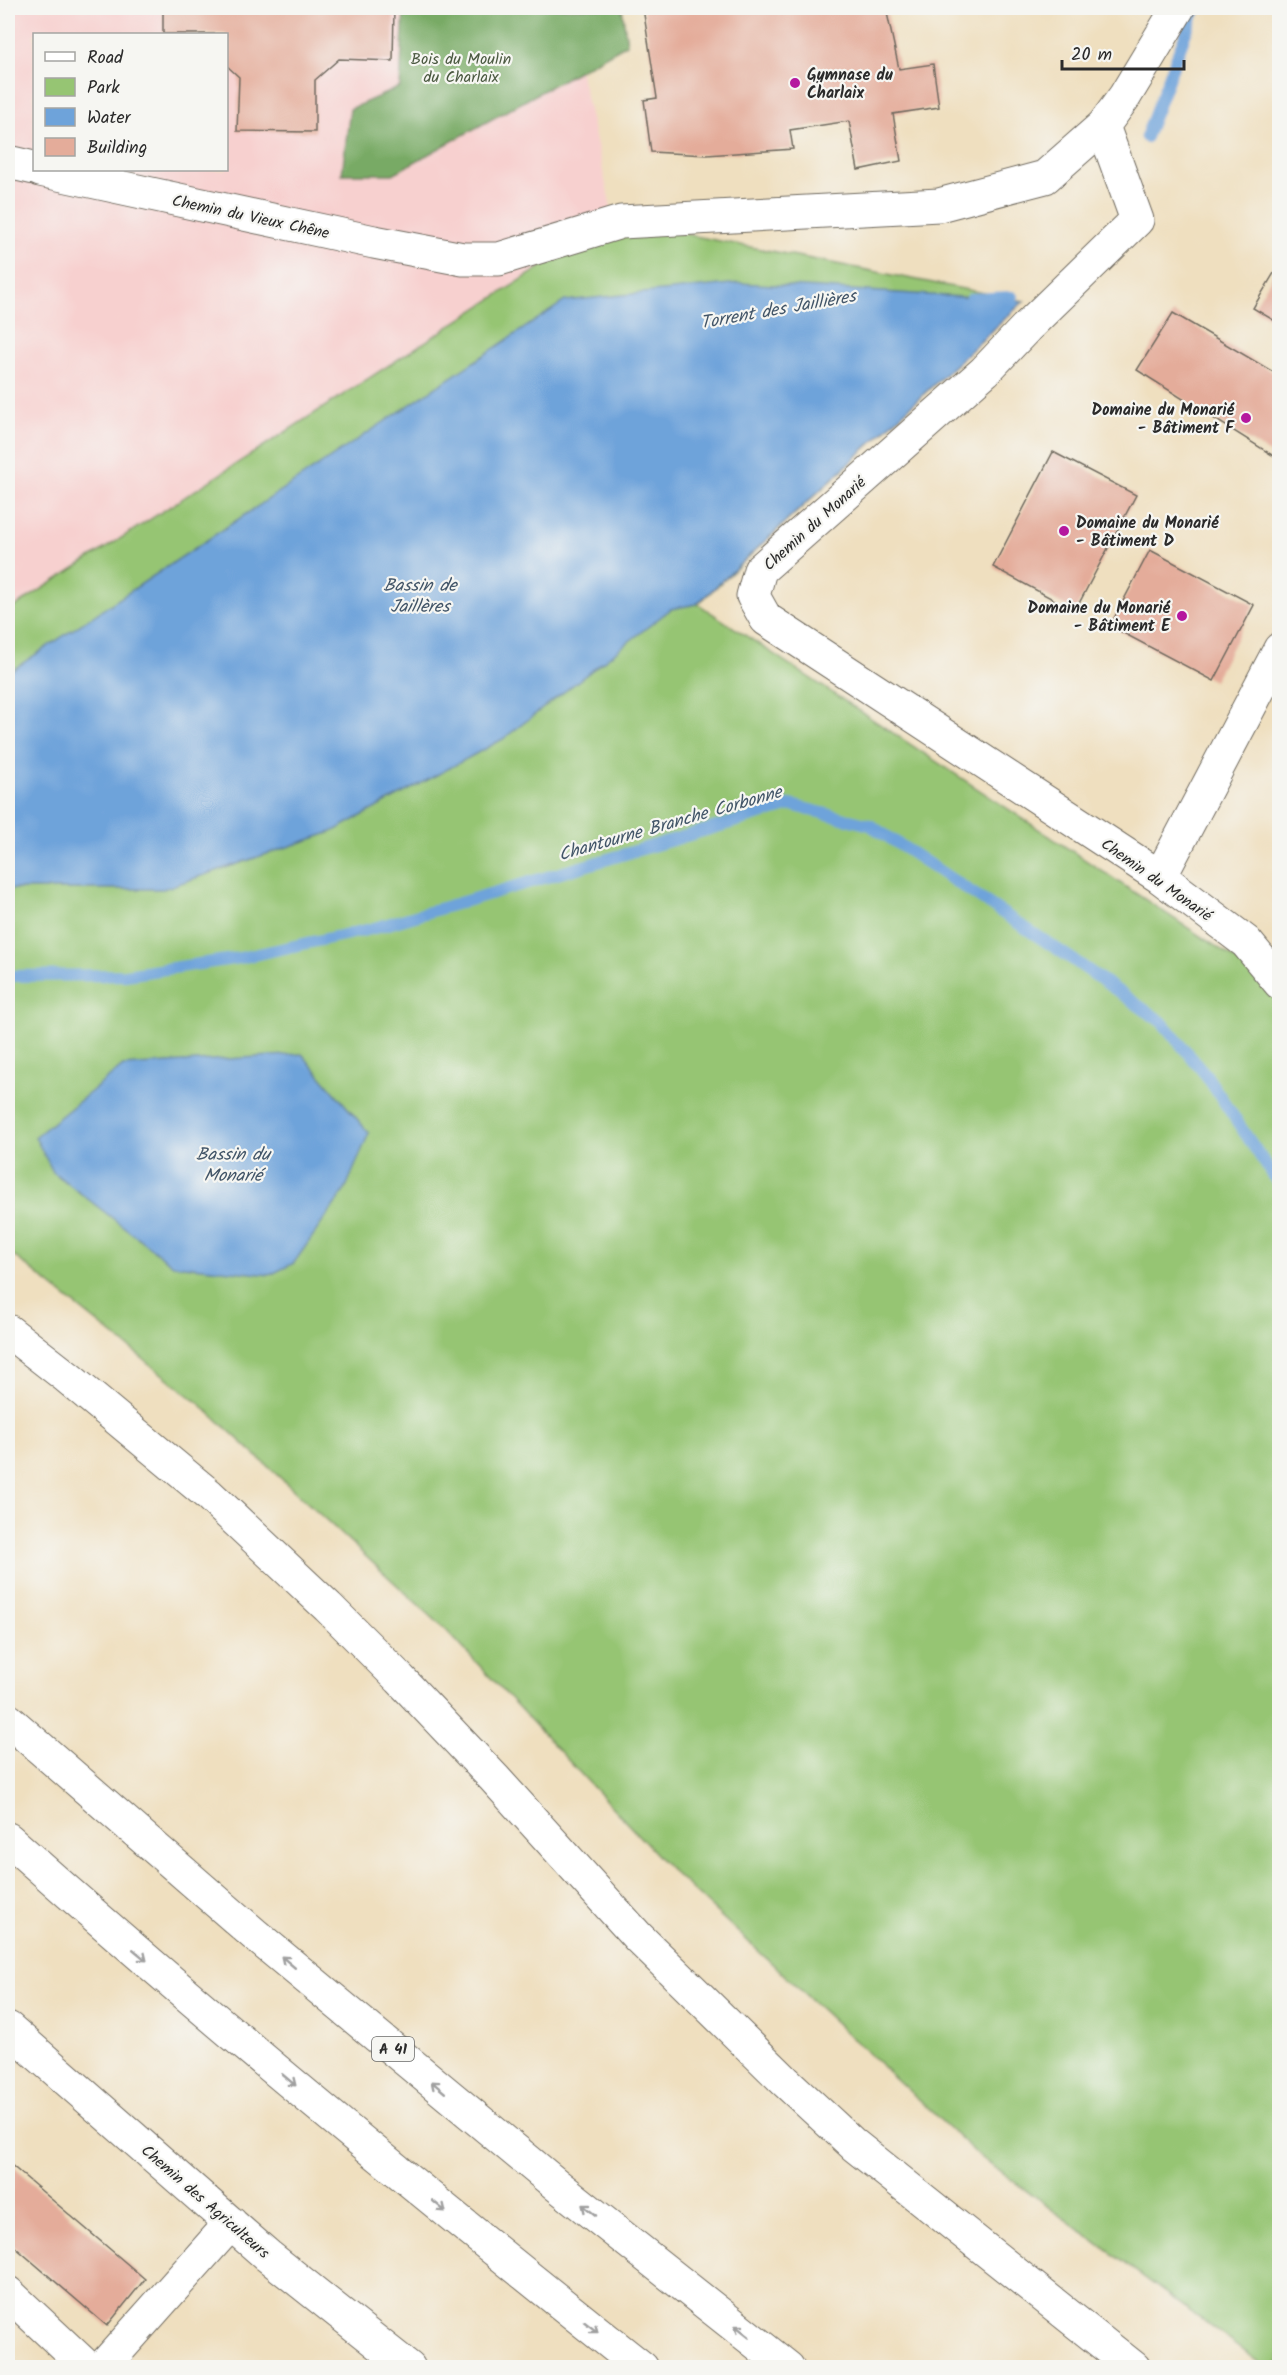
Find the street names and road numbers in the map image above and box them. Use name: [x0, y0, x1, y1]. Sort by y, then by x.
street label: Chemin du Vieux Chêne: [170, 189, 332, 246]
street label: Chemin du Monarié: [758, 470, 873, 577]
street label: Chemin du Monarié: [1095, 832, 1218, 929]
road number: A 41: [372, 2037, 414, 2061]
street label: Chemin des Agriculteurs: [135, 2139, 275, 2265]

